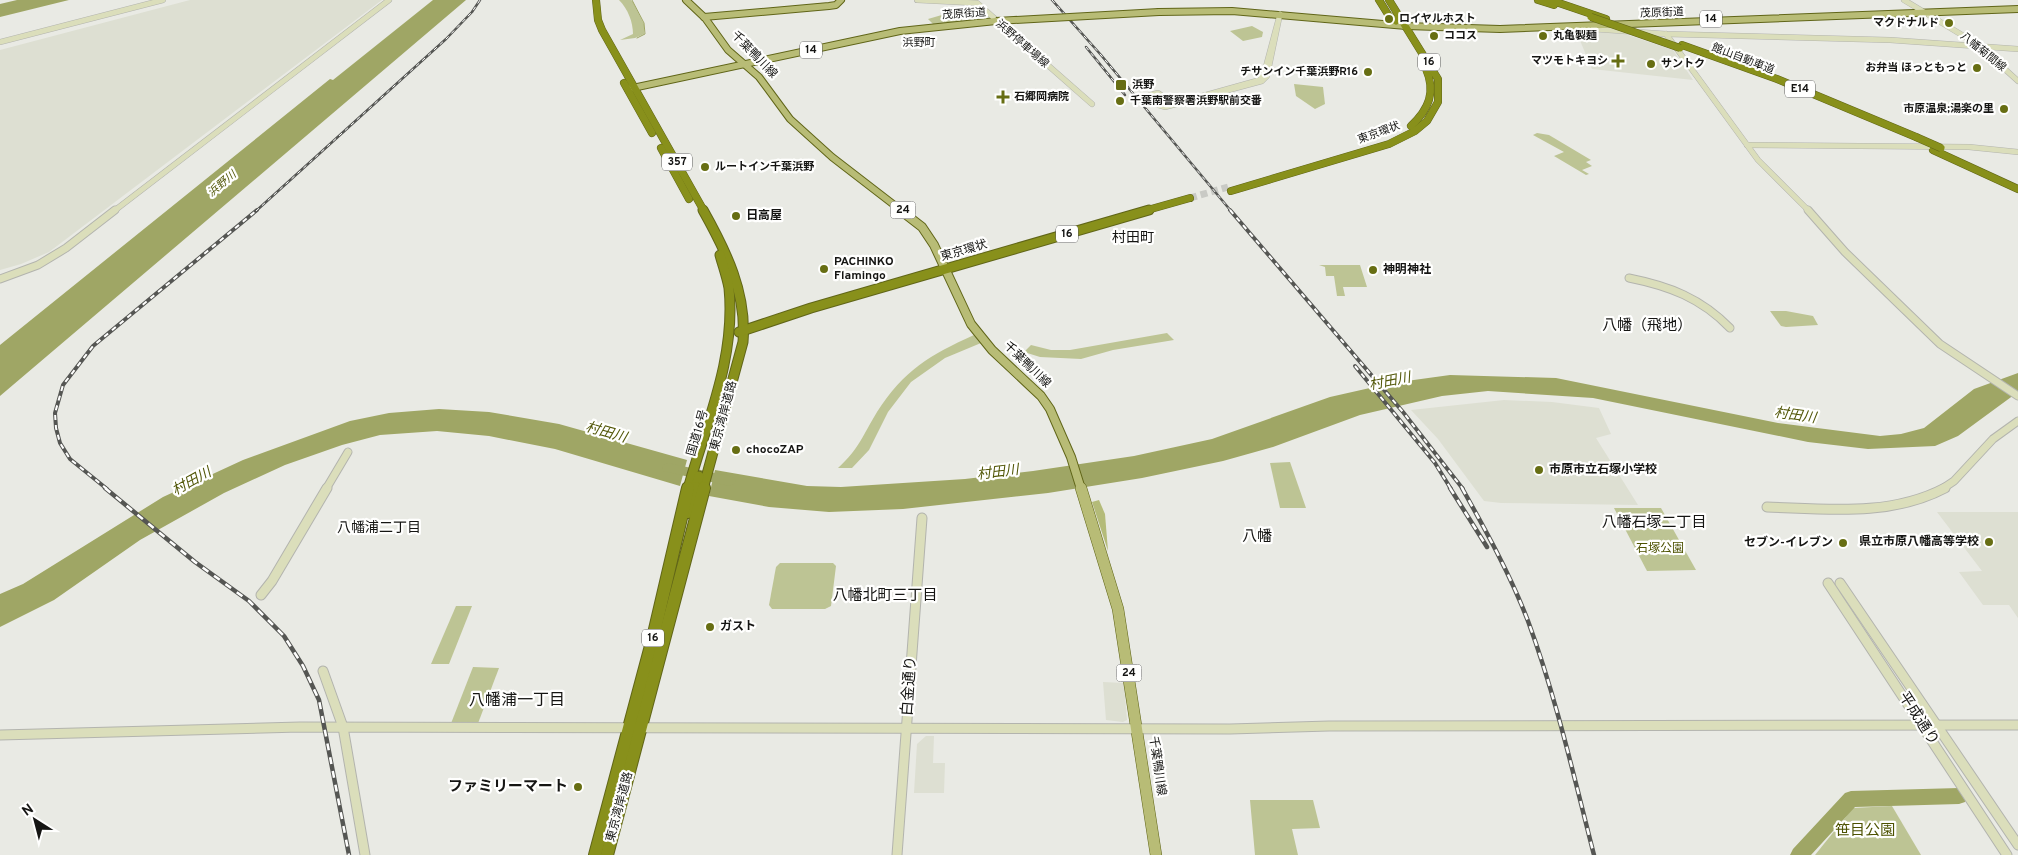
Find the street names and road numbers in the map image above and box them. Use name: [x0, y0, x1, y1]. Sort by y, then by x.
street label: 茂原街道: [942, 5, 986, 23]
street label: 茂原街道: [1640, 5, 1684, 21]
road number: 14: [1700, 10, 1722, 28]
street label: 浜野停車場線: [993, 17, 1051, 71]
street label: 千葉鴨川線: [727, 28, 781, 82]
street label: 八幡菊間線: [1957, 29, 2009, 75]
street label: 館山自動車道: [1710, 41, 1776, 77]
road number: 14: [800, 42, 822, 58]
road number: 16: [1418, 54, 1440, 70]
road number: E14: [1785, 80, 1815, 98]
street label: 東京環状: [1356, 119, 1403, 147]
road number: 357: [662, 154, 692, 170]
road number: 24: [890, 202, 916, 218]
road number: 16: [1056, 225, 1078, 242]
street label: 東京環状: [939, 237, 989, 265]
street label: 千葉鴨川線: [1000, 338, 1054, 392]
street label: 東京湾岸道路: [707, 379, 741, 453]
street label: 国道16号: [684, 408, 712, 458]
road number: 16: [642, 630, 664, 646]
street label: 白金通り: [898, 655, 922, 717]
road number: 24: [1116, 664, 1142, 681]
street label: 平成通り: [1894, 689, 1942, 749]
street label: 千葉鴨川線: [1145, 735, 1169, 797]
street label: 東京湾岸道路: [603, 770, 637, 844]

